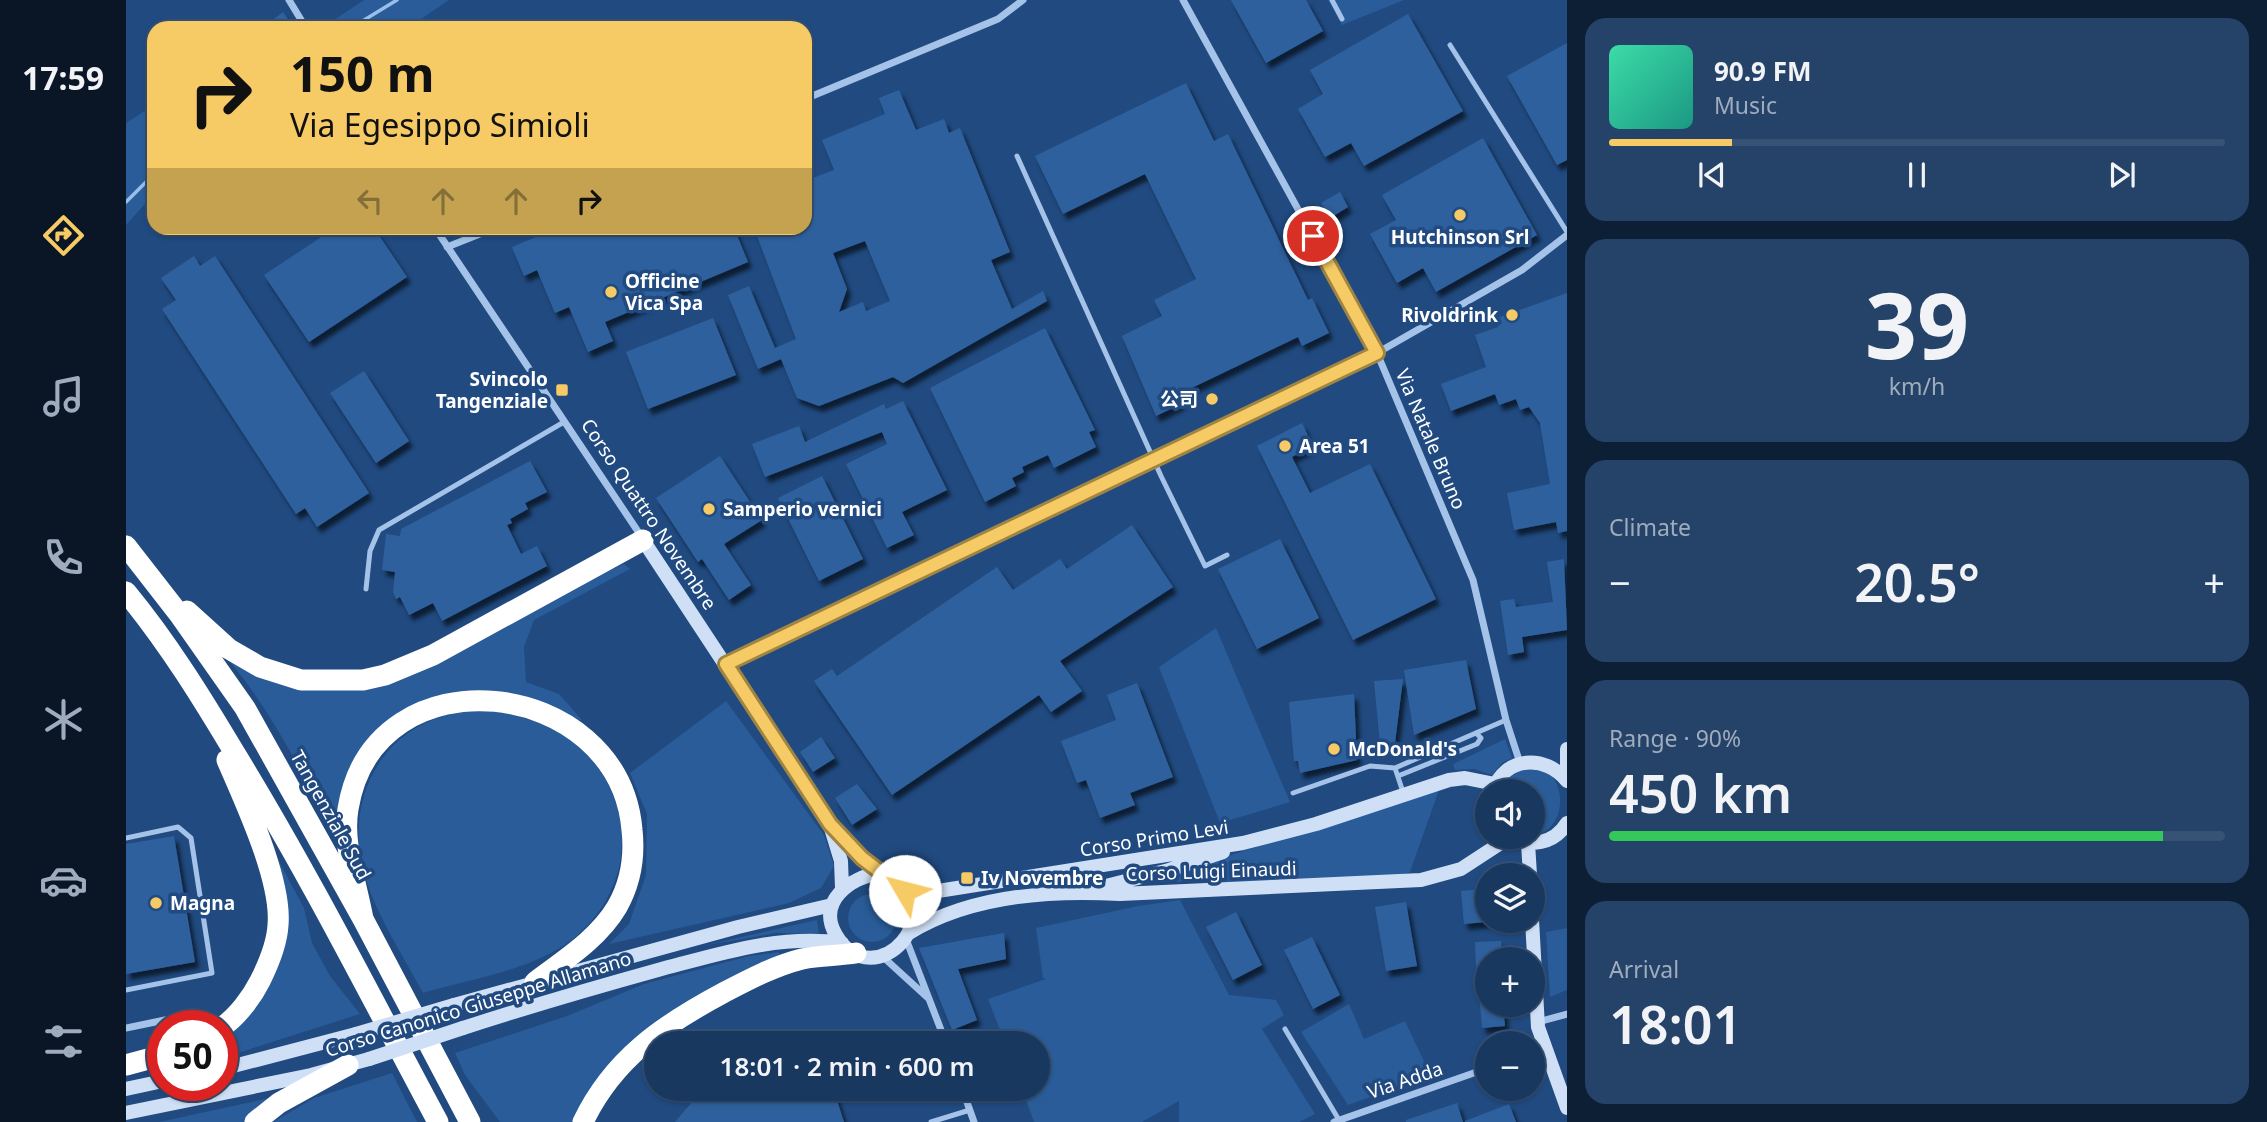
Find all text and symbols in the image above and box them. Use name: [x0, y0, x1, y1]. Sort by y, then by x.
text: 150 m: [290, 40, 435, 106]
icon: right: [175, 49, 266, 140]
text: 90.9 FM: [1714, 53, 1811, 89]
text: 17:59: [22, 56, 104, 99]
text: Music: [1714, 89, 1777, 121]
text: Via Egesippo Simioli: [290, 103, 590, 146]
icon: previous: [1693, 156, 1731, 194]
icon: pause: [1898, 156, 1936, 194]
icon: next: [2103, 156, 2141, 194]
icon: left: [351, 182, 389, 220]
icon: ahead: [424, 182, 462, 220]
icon: ahead: [497, 182, 535, 220]
icon: right: [570, 182, 608, 220]
pin: [1283, 206, 1343, 266]
marker: Hutchinson Srl: [1452, 207, 1468, 223]
icon: directions: [39, 211, 88, 260]
icon: arrive: [1294, 217, 1332, 255]
place label: Hutchinson Srl: [1391, 224, 1529, 250]
text: 39: [1865, 262, 1969, 386]
place label: Officine Vica Spa: [625, 268, 703, 316]
marker: Officine Vica Spa: [603, 284, 619, 300]
place label: Rivoldrink: [1401, 302, 1498, 328]
marker: Rivoldrink: [1504, 307, 1520, 323]
street label: Via Natale Bruno: [1390, 365, 1472, 513]
place label: Svincolo Tangenziale: [436, 366, 548, 414]
text: km/h: [1889, 370, 1945, 402]
icon: music: [39, 372, 88, 421]
marker: Svincolo Tangenziale: [554, 382, 570, 398]
place label: 公司: [1160, 386, 1198, 412]
marker: 公司: [1204, 391, 1220, 407]
street label: Corso Quattro Novembre: [575, 413, 723, 615]
place label: Area 51: [1299, 433, 1370, 459]
marker: Area 51: [1277, 438, 1293, 454]
place label: Samperio vernici: [723, 496, 882, 522]
marker: Samperio vernici: [701, 501, 717, 517]
text: Climate: [1609, 511, 1691, 543]
icon: phone: [39, 533, 88, 582]
text: 20.5°: [1854, 546, 1980, 617]
text: −: [1609, 556, 1631, 608]
text: +: [2203, 556, 2225, 608]
icon: climate: [39, 695, 88, 744]
text: Range · 90%: [1609, 722, 1741, 754]
place label: McDonald's: [1348, 736, 1457, 762]
marker: McDonald's: [1326, 741, 1342, 757]
street label: Tangenziale Sud: [285, 746, 377, 884]
text: 450 km: [1609, 757, 1792, 828]
map controls: [1475, 779, 1545, 1101]
button: sound: [1475, 779, 1545, 849]
street label: Corso Primo Levi: [1078, 813, 1230, 863]
position arrow: [868, 854, 942, 928]
street label: Corso Luigi Einaudi: [1125, 855, 1297, 887]
icon: car: [39, 856, 88, 905]
button: layers: [1475, 863, 1545, 933]
place label: Iv Novembre: [981, 865, 1103, 891]
marker: Iv Novembre: [959, 870, 975, 886]
place label: Magna: [170, 890, 235, 916]
marker: Magna: [148, 895, 164, 911]
street label: Corso Canonico Giuseppe Allamano: [322, 945, 634, 1063]
button: +: [1475, 947, 1545, 1017]
text: Arrival: [1609, 953, 1679, 985]
text: 18:01: [1609, 988, 1742, 1059]
speed limit sign: 50: [147, 1010, 238, 1101]
icon: filters: [39, 1017, 88, 1066]
button: −: [1475, 1031, 1545, 1101]
text: 18:01 · 2 min · 600 m: [720, 1048, 974, 1084]
street label: Via Adda: [1364, 1055, 1446, 1105]

